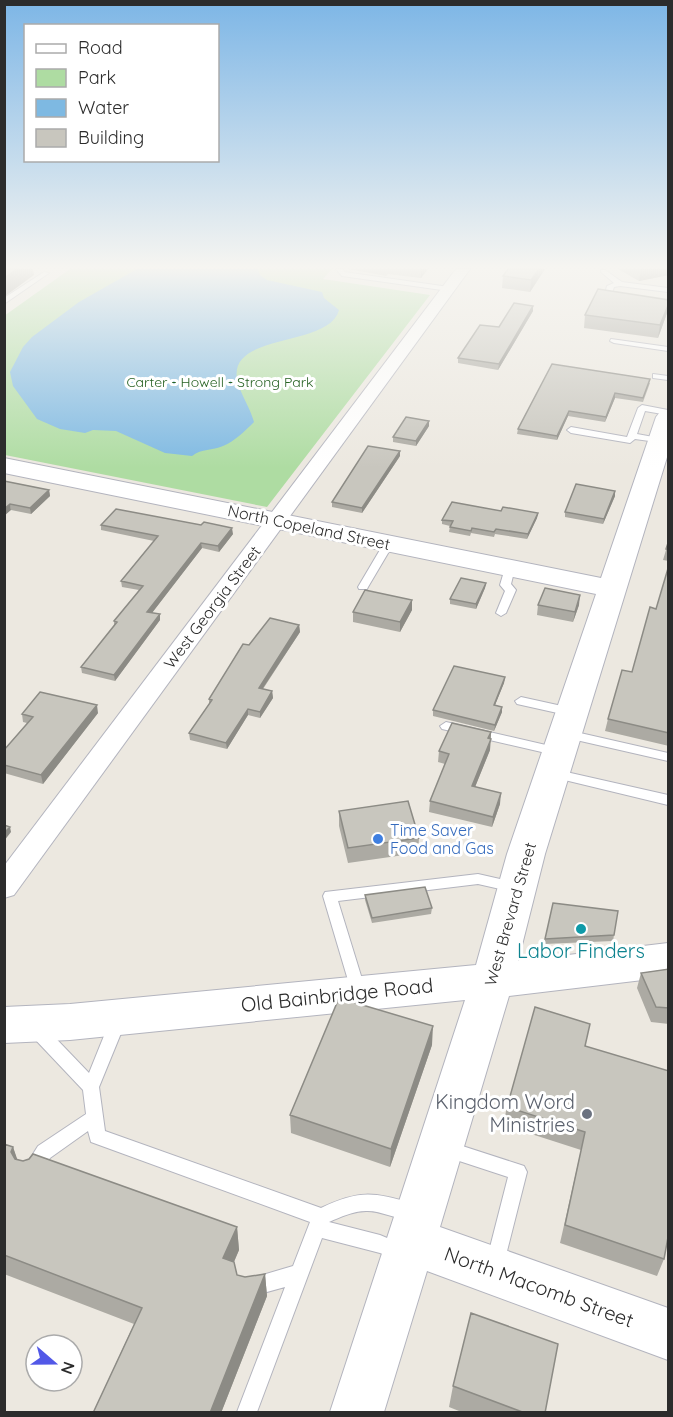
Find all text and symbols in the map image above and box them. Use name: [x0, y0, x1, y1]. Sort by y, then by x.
legend: [24, 24, 219, 162]
text: Road: [78, 36, 123, 59]
text: Park: [78, 66, 116, 89]
text: Water: [78, 96, 129, 119]
text: Building: [78, 126, 144, 149]
park label: Carter - Howell - Strong Park: [126, 373, 314, 391]
street label: North Copeland Street: [226, 500, 392, 554]
street label: West Georgia Street: [159, 542, 265, 672]
place label: Time Saver Food and Gas: [390, 820, 494, 858]
marker: Time Saver Food and Gas: [371, 832, 385, 846]
street label: West Brevard Street: [480, 840, 540, 988]
marker: Labor Finders: [574, 922, 588, 936]
place label: Labor Finders: [517, 938, 645, 963]
street label: Old Bainbridge Road: [240, 972, 434, 1017]
place label: Kingdom Word Ministries: [435, 1089, 575, 1137]
marker: Kingdom Word Ministries: [580, 1107, 594, 1121]
street label: North Macomb Street: [441, 1241, 637, 1332]
north arrow: [24, 1333, 84, 1393]
text: N: [57, 1359, 80, 1377]

